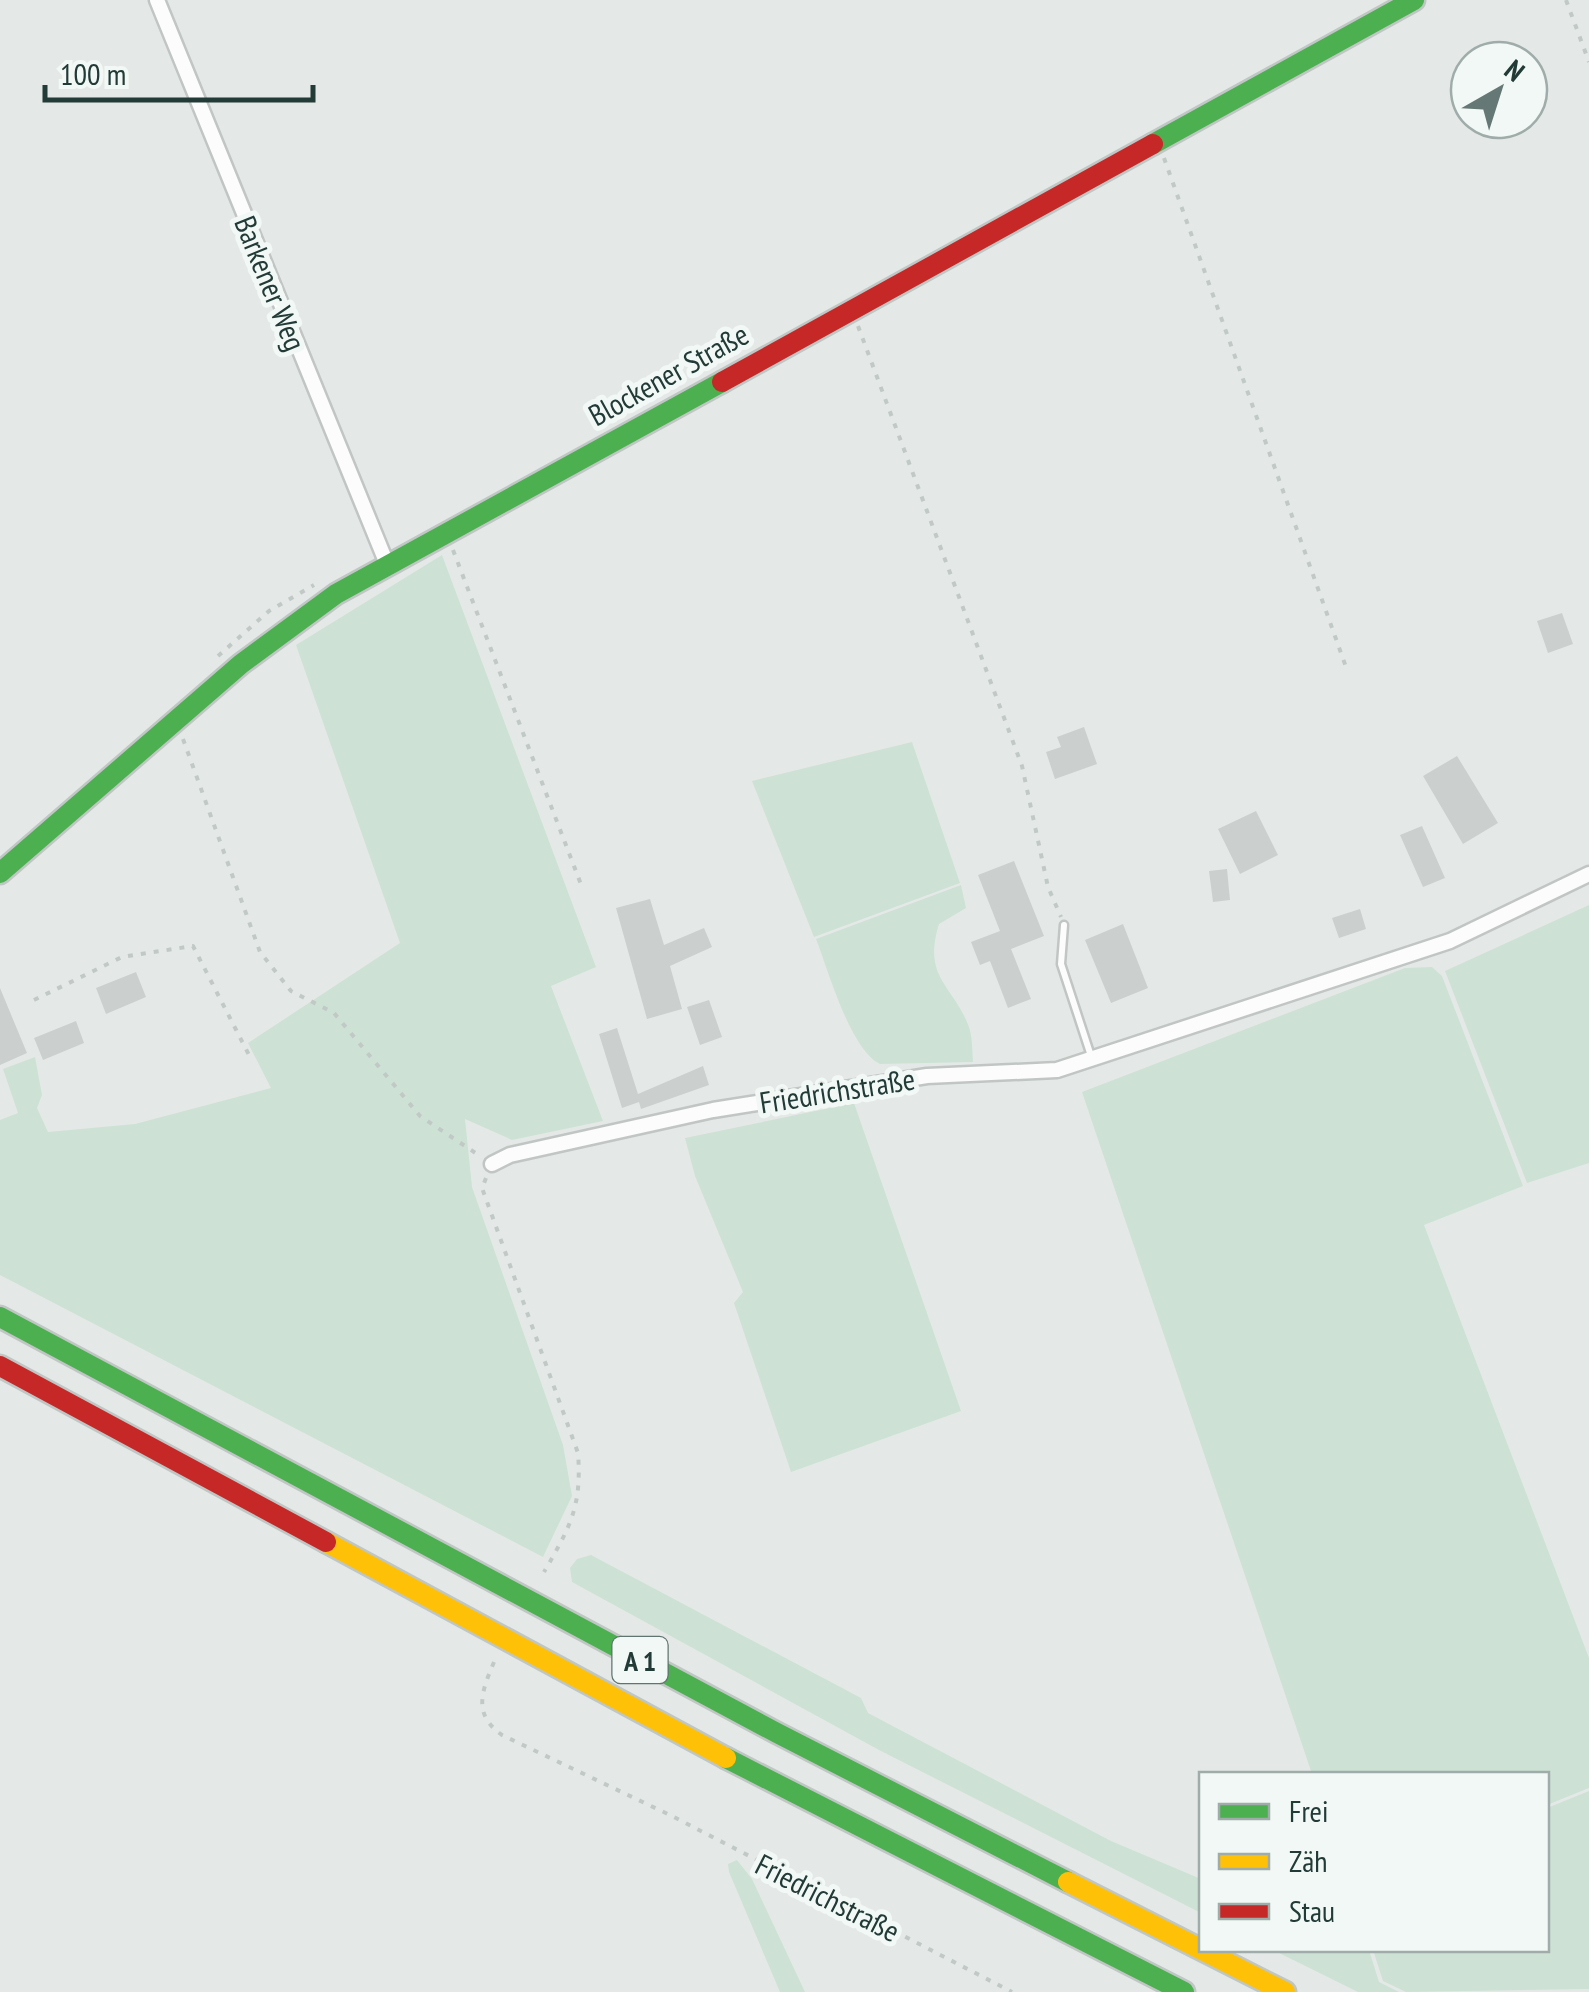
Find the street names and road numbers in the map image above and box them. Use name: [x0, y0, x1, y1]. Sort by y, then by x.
street label: Barkener Weg: [226, 210, 316, 356]
street label: Blockener Straße: [581, 314, 755, 434]
street label: Friedrichstraße: [757, 1058, 917, 1122]
road number: A 1: [612, 1637, 668, 1683]
street label: Friedrichstraße: [749, 1844, 907, 1950]

